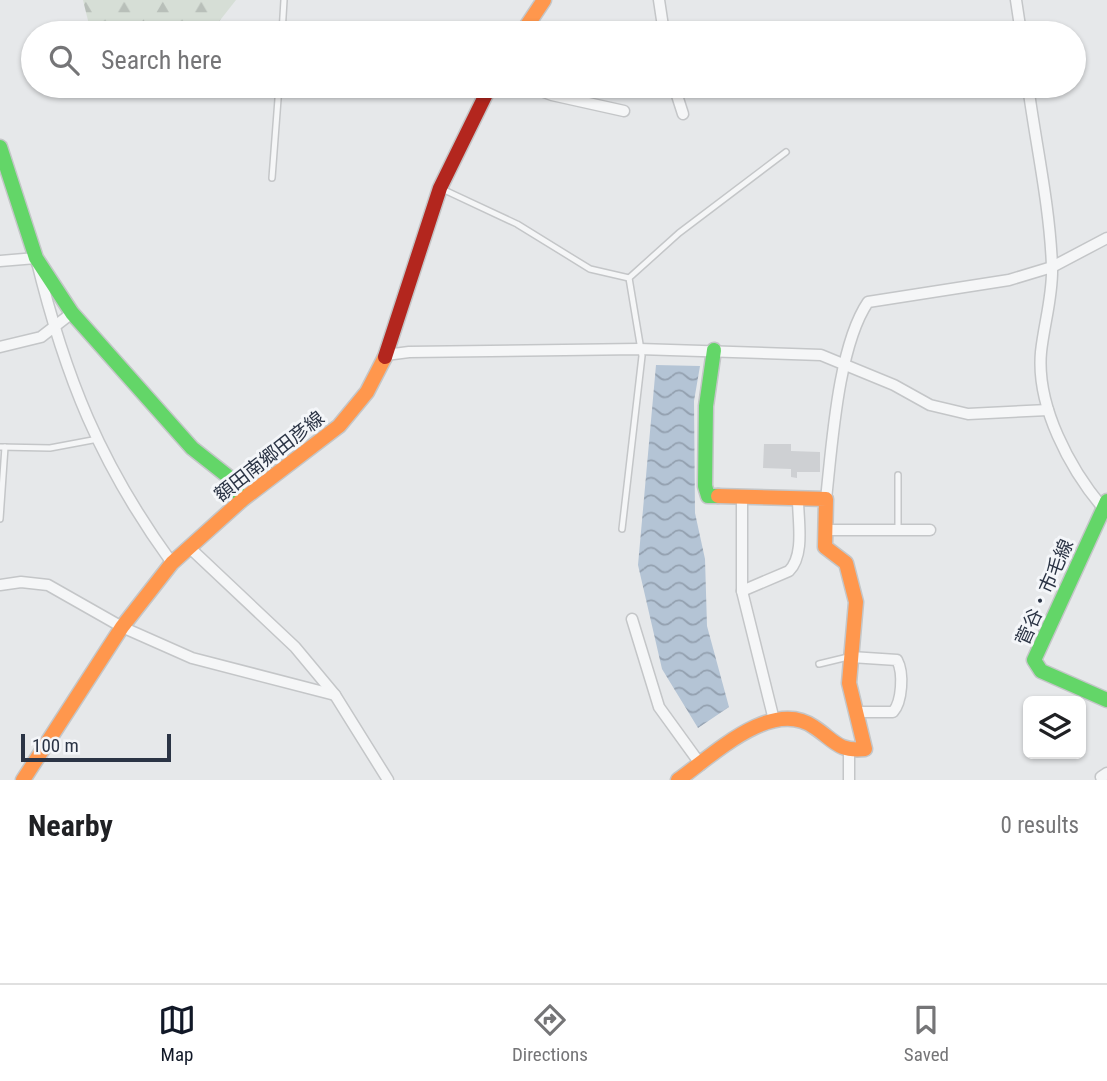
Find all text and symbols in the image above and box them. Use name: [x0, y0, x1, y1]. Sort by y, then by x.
search box: [21, 21, 1086, 98]
icon: search: [45, 41, 83, 79]
text: Search here: [101, 45, 222, 75]
street label: 額田南郷田彦線: [210, 406, 329, 506]
street label: 菅谷・市毛線: [1011, 535, 1078, 649]
map controls: [1023, 696, 1086, 759]
button: layers: [1023, 696, 1086, 759]
scale bar: [21, 731, 172, 763]
text: 100 m: [32, 734, 79, 757]
text: Nearby: [28, 808, 113, 843]
text: 0 results: [1001, 812, 1079, 839]
tab: Map: [158, 1001, 196, 1066]
tab: Directions: [512, 1001, 588, 1066]
tab: Saved: [904, 1001, 949, 1066]

